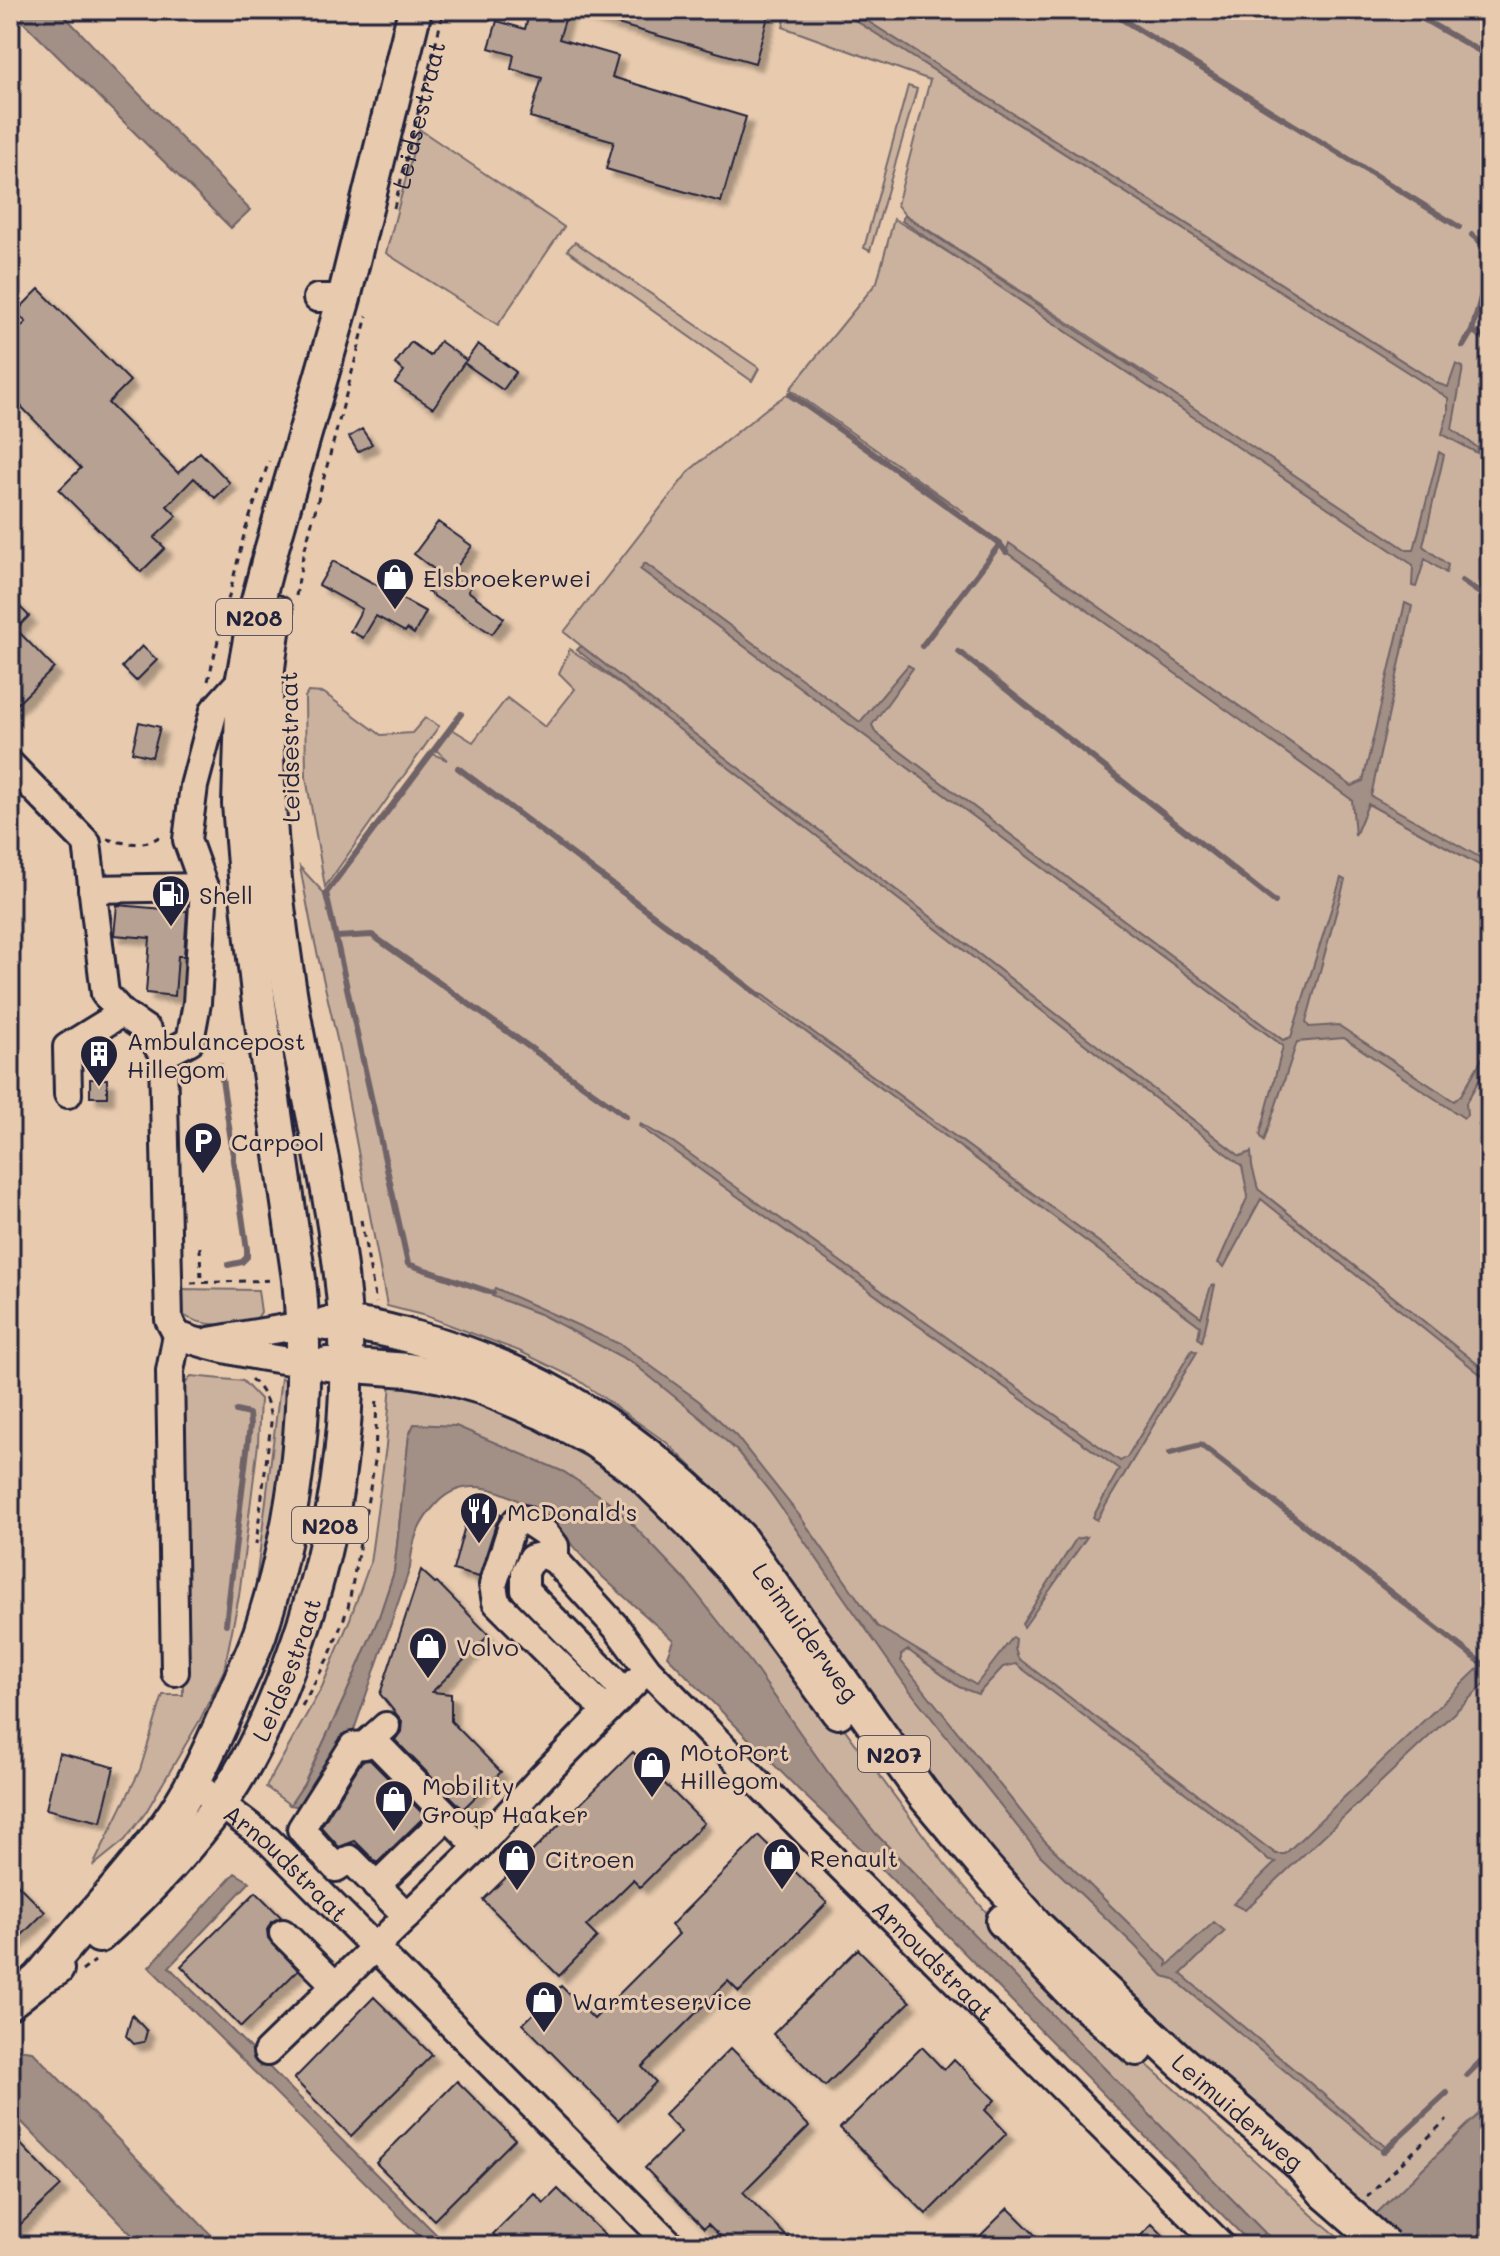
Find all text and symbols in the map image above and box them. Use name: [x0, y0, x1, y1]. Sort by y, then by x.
street label: Leidsestraat: [384, 38, 451, 192]
shop icon: Elsbroekerwei: [374, 556, 416, 611]
place label: Elsbroekerwei: [423, 562, 591, 593]
road number: N208: [216, 599, 292, 635]
street label: Leidsestraat: [272, 671, 306, 823]
fuel station icon: Shell: [150, 873, 192, 928]
place label: Shell: [199, 879, 253, 910]
place label: Ambulancepost Hillegom: [127, 1025, 306, 1084]
building icon: Ambulancepost Hillegom: [78, 1033, 120, 1088]
parking icon: Carpool: [182, 1120, 224, 1175]
place label: Carpool: [231, 1126, 324, 1157]
restaurant icon: McDonald's: [458, 1490, 500, 1545]
place label: McDonald's: [507, 1496, 637, 1527]
road number: N208: [292, 1507, 368, 1543]
street label: Leimuiderweg: [746, 1556, 867, 1707]
street label: Leidsestraat: [244, 1594, 327, 1746]
shop icon: Volvo: [407, 1625, 449, 1680]
place label: Volvo: [456, 1631, 519, 1662]
place label: MotoPort Hillegom: [680, 1736, 790, 1795]
road number: N207: [858, 1736, 930, 1772]
shop icon: MotoPort Hillegom: [631, 1744, 673, 1799]
place label: Mobility Group Haaker: [422, 1770, 588, 1829]
shop icon: Mobility Group Haaker: [373, 1778, 415, 1833]
street label: Arnoudstraat: [218, 1797, 355, 1928]
shop icon: Renault: [761, 1836, 803, 1891]
shop icon: Citroen: [496, 1837, 538, 1892]
place label: Renault: [810, 1842, 898, 1873]
place label: Citroen: [545, 1843, 634, 1874]
street label: Arnoudstraat: [867, 1892, 1001, 2027]
shop icon: Warmteservice: [523, 1979, 565, 2034]
place label: Warmteservice: [572, 1985, 752, 2016]
street label: Leimuiderweg: [1166, 2046, 1311, 2176]

